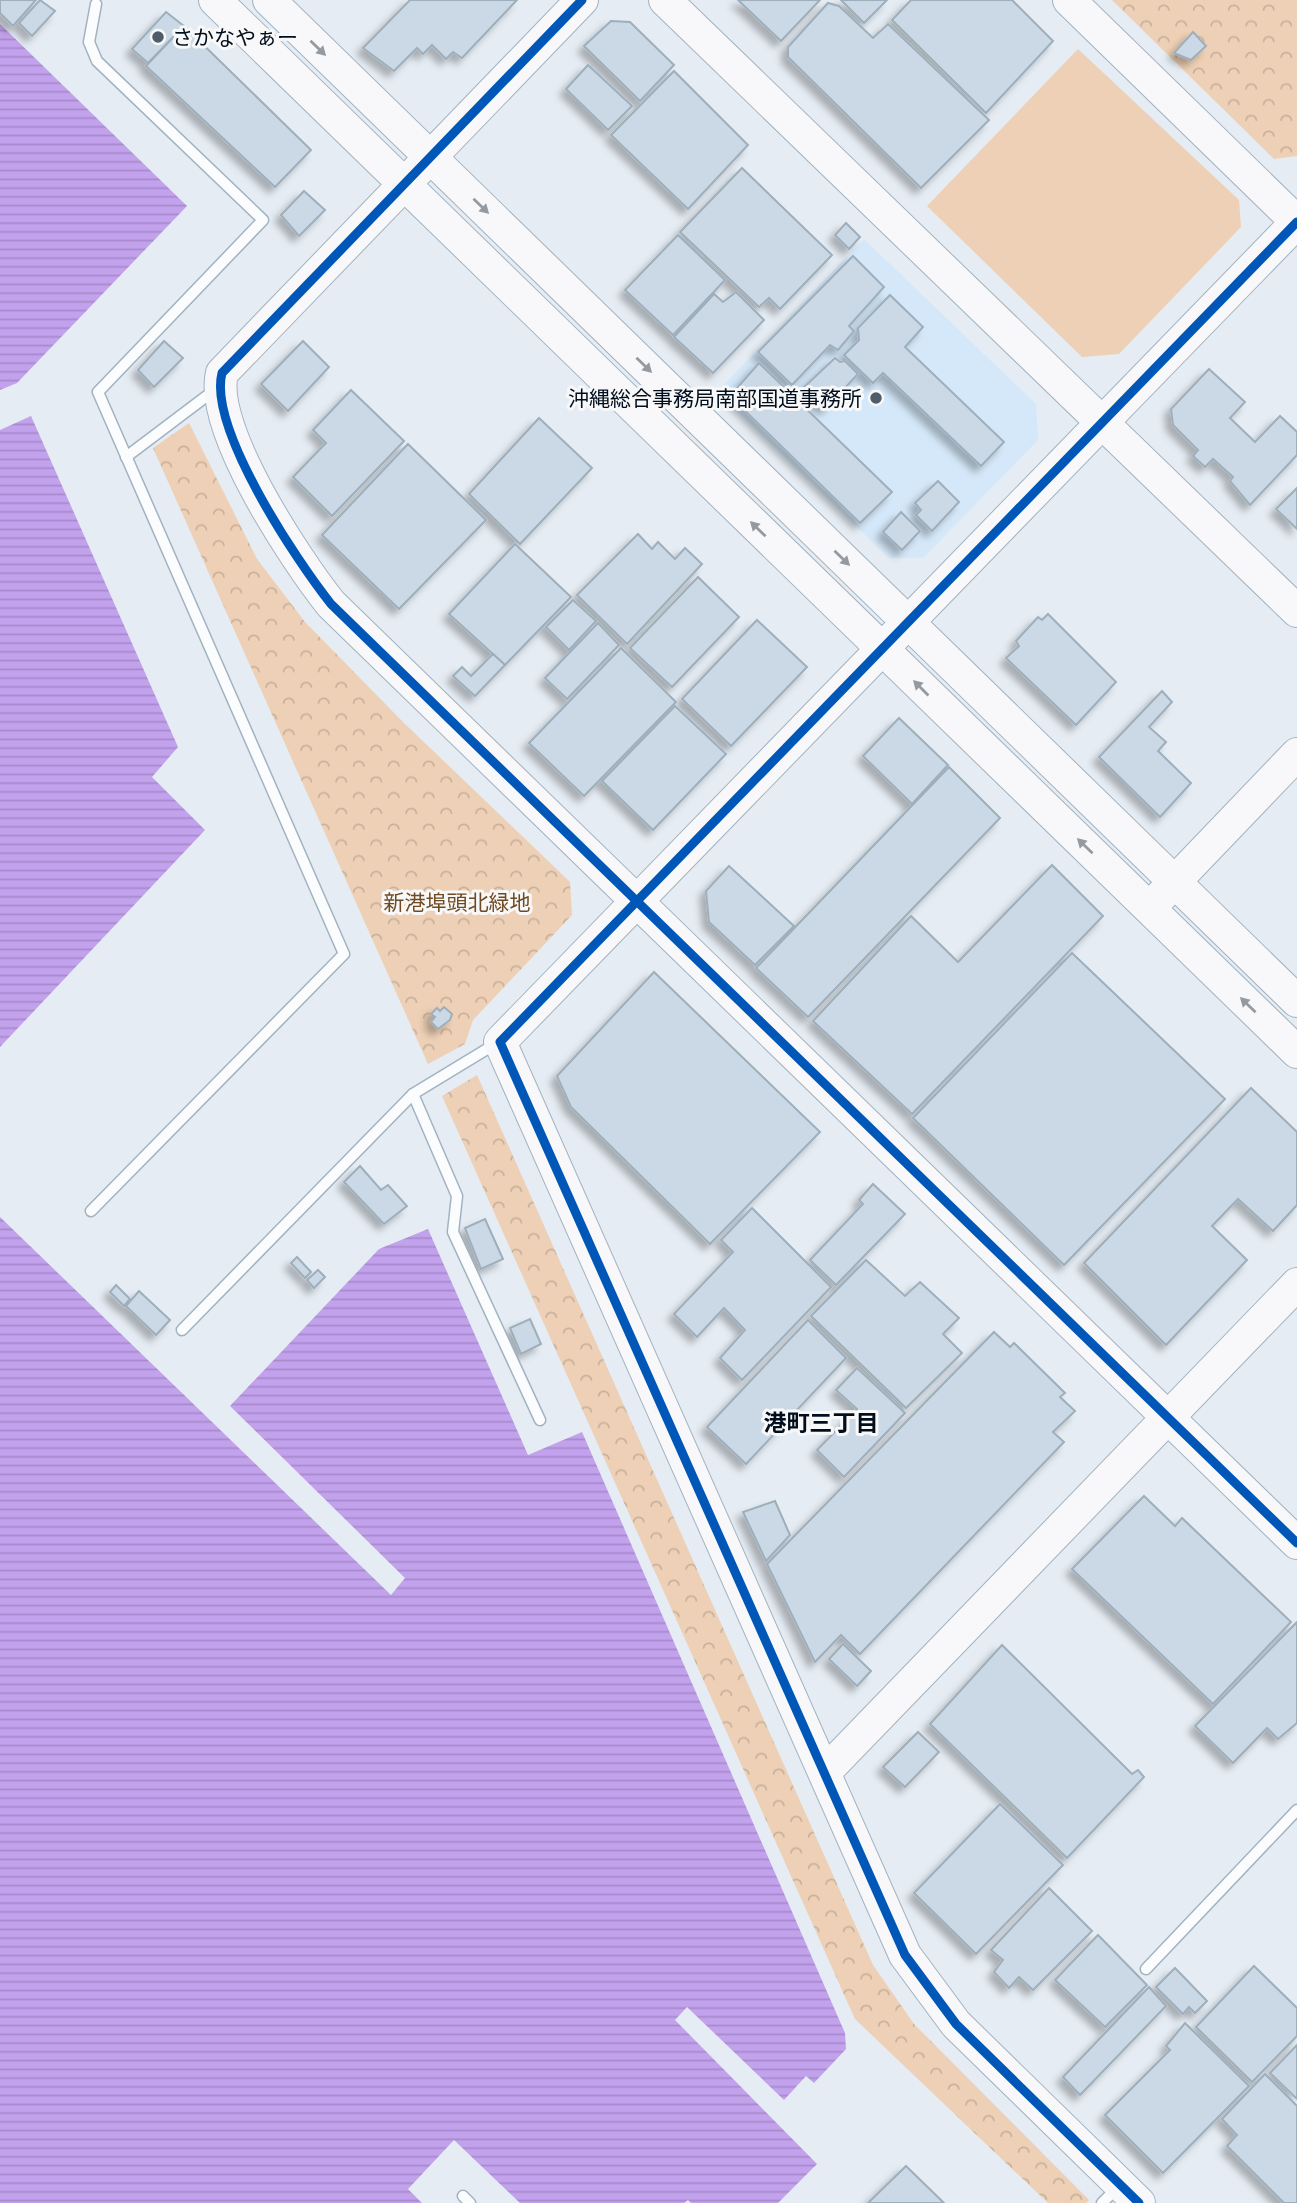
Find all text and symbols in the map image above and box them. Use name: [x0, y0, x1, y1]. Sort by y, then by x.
place label: さかなやぁー: [172, 23, 298, 51]
marker: さかなやぁー: [150, 29, 166, 45]
one-way arrow: [309, 39, 326, 55]
one-way arrow: [472, 198, 489, 214]
one-way arrow: [636, 357, 652, 373]
place label: 沖縄総合事務局南部国道事務所: [568, 384, 862, 412]
marker: 沖縄総合事務局南部国道事務所: [868, 390, 884, 406]
one-way arrow: [750, 521, 767, 538]
one-way arrow: [834, 550, 850, 566]
one-way arrow: [914, 680, 930, 697]
one-way arrow: [1077, 839, 1094, 855]
park label: 新港埠頭北緑地: [384, 888, 531, 916]
one-way arrow: [1240, 997, 1257, 1013]
district label: 港町三丁目: [764, 1406, 879, 1438]

